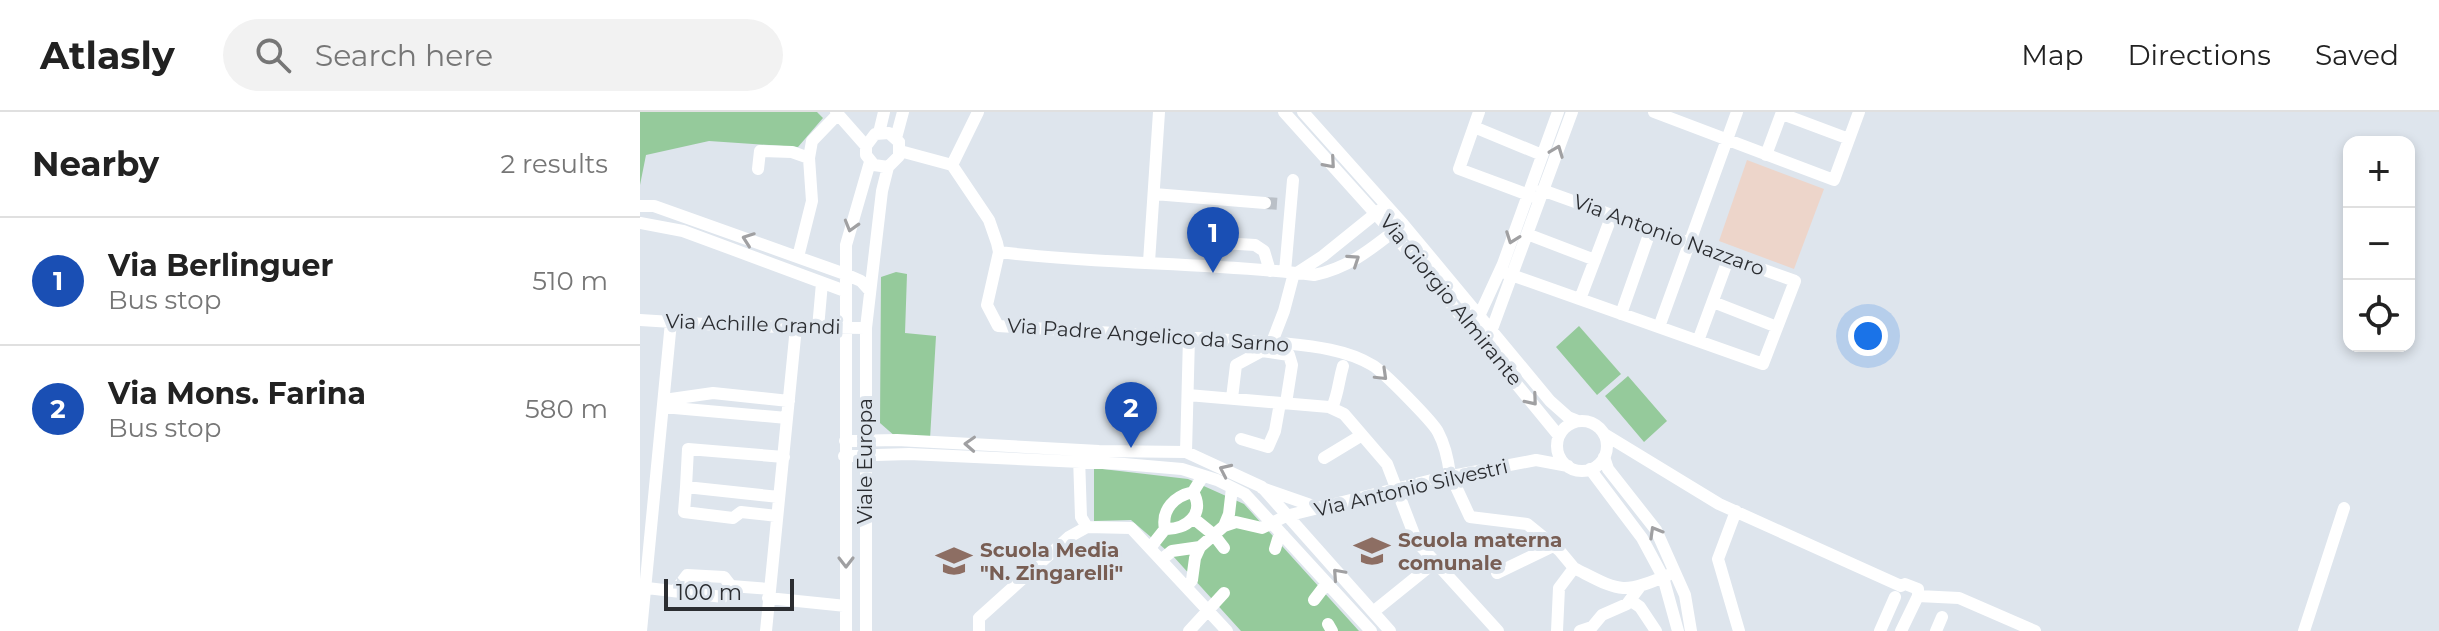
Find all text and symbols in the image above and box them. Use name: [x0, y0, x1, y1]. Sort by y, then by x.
search box: [223, 19, 783, 91]
text: Atlasly: [40, 32, 175, 79]
icon: search: [251, 33, 295, 77]
text: Search here: [315, 37, 493, 74]
text: Map: [2021, 38, 2083, 72]
text: Directions: [2127, 38, 2271, 72]
text: Saved: [2315, 38, 2399, 72]
map controls: [2343, 136, 2415, 352]
button: +: [2343, 136, 2415, 208]
text: Nearby: [32, 143, 159, 185]
one-way arrow: [1547, 145, 1564, 159]
text: 2 results: [500, 148, 608, 180]
one-way arrow: [1320, 153, 1335, 168]
street label: Via Antonio Nazzaro: [1570, 189, 1768, 281]
pin: 1: [1187, 207, 1239, 273]
button: −: [2343, 208, 2415, 280]
street label: Via Giorgio Almirante: [1375, 210, 1527, 390]
one-way arrow: [844, 218, 861, 232]
one-way arrow: [1505, 230, 1522, 244]
one-way arrow: [742, 233, 756, 249]
text: Via Berlinguer: [108, 247, 333, 284]
one-way arrow: [1345, 254, 1360, 269]
text: 1: [53, 265, 63, 297]
text: 510 m: [532, 265, 608, 297]
button: locate: [2343, 280, 2415, 352]
text: Bus stop: [108, 284, 221, 316]
street label: Via Achille Grandi: [665, 309, 841, 339]
street label: Via Padre Angelico da Sarno: [1006, 313, 1290, 357]
your location: [1848, 316, 1888, 356]
one-way arrow: [1373, 365, 1387, 380]
text: Via Mons. Farina: [108, 375, 366, 412]
pin: 2: [1105, 382, 1157, 448]
one-way arrow: [1522, 390, 1537, 405]
text: 2: [50, 393, 66, 425]
text: 580 m: [525, 393, 608, 425]
street label: Viale Europa: [853, 398, 877, 524]
text: Bus stop: [108, 412, 221, 444]
one-way arrow: [963, 436, 976, 453]
street label: Via Antonio Silvestri: [1312, 454, 1510, 522]
one-way arrow: [1219, 464, 1234, 480]
one-way arrow: [1649, 526, 1665, 541]
place label: Scuola materna comunale: [1398, 528, 1562, 575]
school or university icon: Scuola materna comunale: [1353, 532, 1391, 570]
place label: Scuola Media "N. Zingarelli": [980, 538, 1123, 585]
school or university icon: Scuola Media "N. Zingarelli": [935, 542, 973, 580]
one-way arrow: [837, 556, 855, 569]
one-way arrow: [1333, 568, 1348, 583]
scale bar: [664, 575, 794, 611]
text: 100 m: [676, 579, 742, 606]

